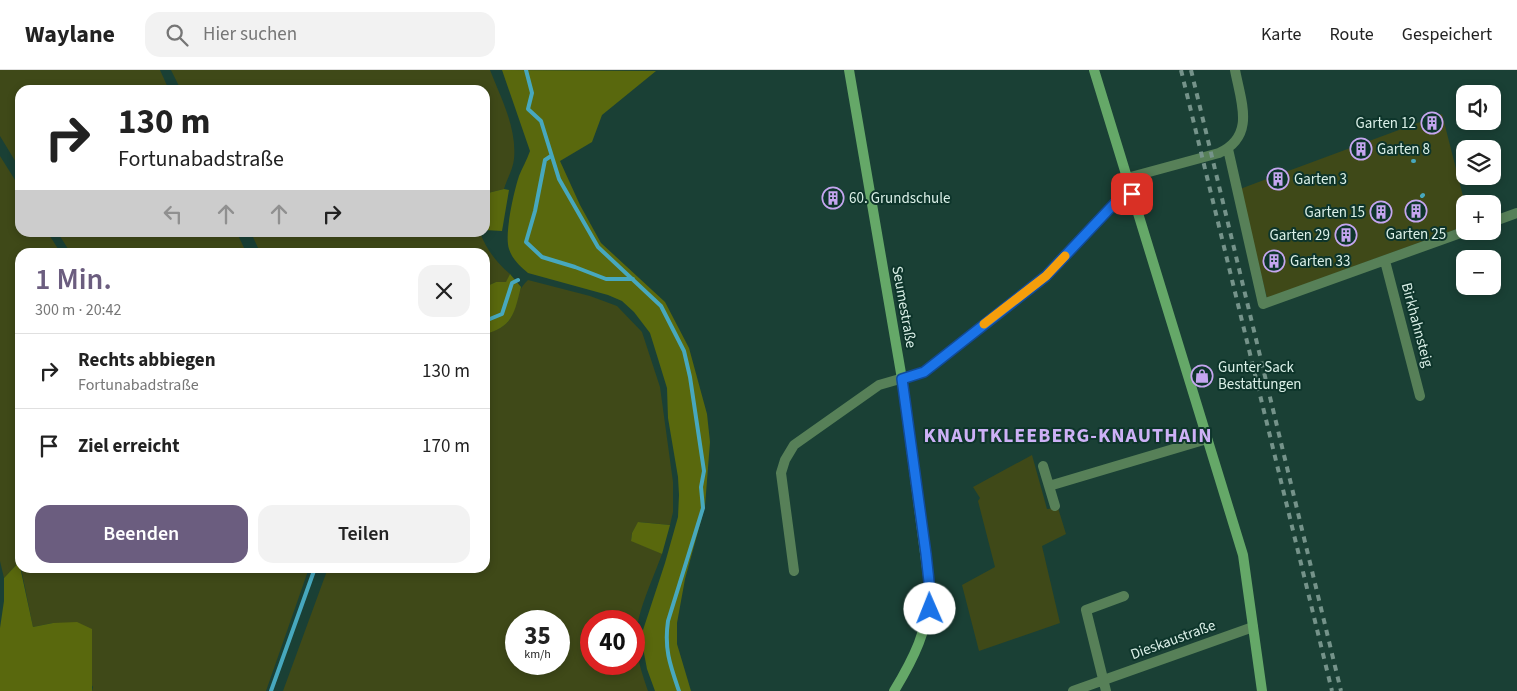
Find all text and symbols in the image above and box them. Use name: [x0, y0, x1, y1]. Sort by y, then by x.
search box: [145, 12, 495, 57]
text: Waylane: [25, 17, 115, 52]
icon: search: [163, 21, 191, 49]
text: Hier suchen: [203, 21, 297, 48]
text: Karte: [1261, 22, 1301, 47]
text: Route: [1329, 22, 1374, 47]
text: Gespeichert: [1402, 22, 1492, 47]
map controls: [1456, 85, 1501, 295]
button: sound: [1456, 85, 1501, 130]
text: 130 m: [118, 97, 210, 147]
icon: right: [35, 105, 100, 170]
building icon: Garten 12: [1420, 111, 1444, 135]
place label: Garten 12: [1356, 113, 1416, 134]
building icon: Garten 8: [1349, 137, 1373, 161]
place label: Garten 8: [1377, 139, 1430, 160]
button: layers: [1456, 140, 1501, 185]
text: Fortunabadstraße: [118, 143, 284, 175]
building icon: Garten 3: [1266, 167, 1290, 191]
place label: Garten 3: [1294, 169, 1347, 190]
pin: [1111, 173, 1153, 215]
icon: arrive: [1118, 180, 1146, 208]
building icon: 60. Grundschule: [821, 186, 845, 210]
place label: 60. Grundschule: [849, 188, 951, 209]
button: +: [1456, 195, 1501, 240]
building icon: Garten 25: [1404, 199, 1428, 223]
icon: left: [159, 200, 187, 228]
icon: ahead: [212, 200, 240, 228]
icon: ahead: [265, 200, 293, 228]
icon: right: [318, 200, 346, 228]
building icon: Garten 15: [1369, 200, 1393, 224]
place label: Garten 15: [1305, 202, 1365, 223]
building icon: Garten 29: [1334, 223, 1358, 247]
place label: Garten 25: [1386, 224, 1446, 245]
place label: Garten 29: [1270, 225, 1330, 246]
building icon: Garten 33: [1262, 249, 1286, 273]
button: −: [1456, 250, 1501, 295]
place label: Garten 33: [1290, 251, 1350, 272]
text: 1 Min.: [35, 258, 112, 301]
street label: Seumestraße: [886, 264, 922, 350]
button: close: [418, 265, 470, 317]
street label: Birkhahnsteig: [1396, 280, 1438, 370]
text: 300 m · 20:42: [35, 299, 122, 321]
text: Rechts abbiegen: [78, 347, 216, 374]
icon: right: [35, 357, 63, 385]
place label: Gunter Sack Bestattungen: [1218, 357, 1302, 395]
text: 130 m: [422, 358, 470, 385]
shop icon: Gunter Sack Bestattungen: [1190, 364, 1214, 388]
text: Fortunabadstraße: [78, 374, 199, 396]
district label: KNAUTKLEEBERG-KNAUTHAIN: [923, 422, 1213, 450]
icon: arrive: [35, 432, 63, 460]
text: Ziel erreicht: [78, 433, 179, 460]
text: 170 m: [422, 433, 470, 460]
button: Beenden: [35, 505, 248, 563]
button: Teilen: [258, 505, 470, 563]
position arrow: [903, 582, 955, 634]
speed limit sign: 40: [580, 610, 645, 675]
street label: Dieskaustraße: [1128, 615, 1218, 665]
text: 35: [524, 618, 551, 654]
text: km/h: [524, 646, 551, 663]

